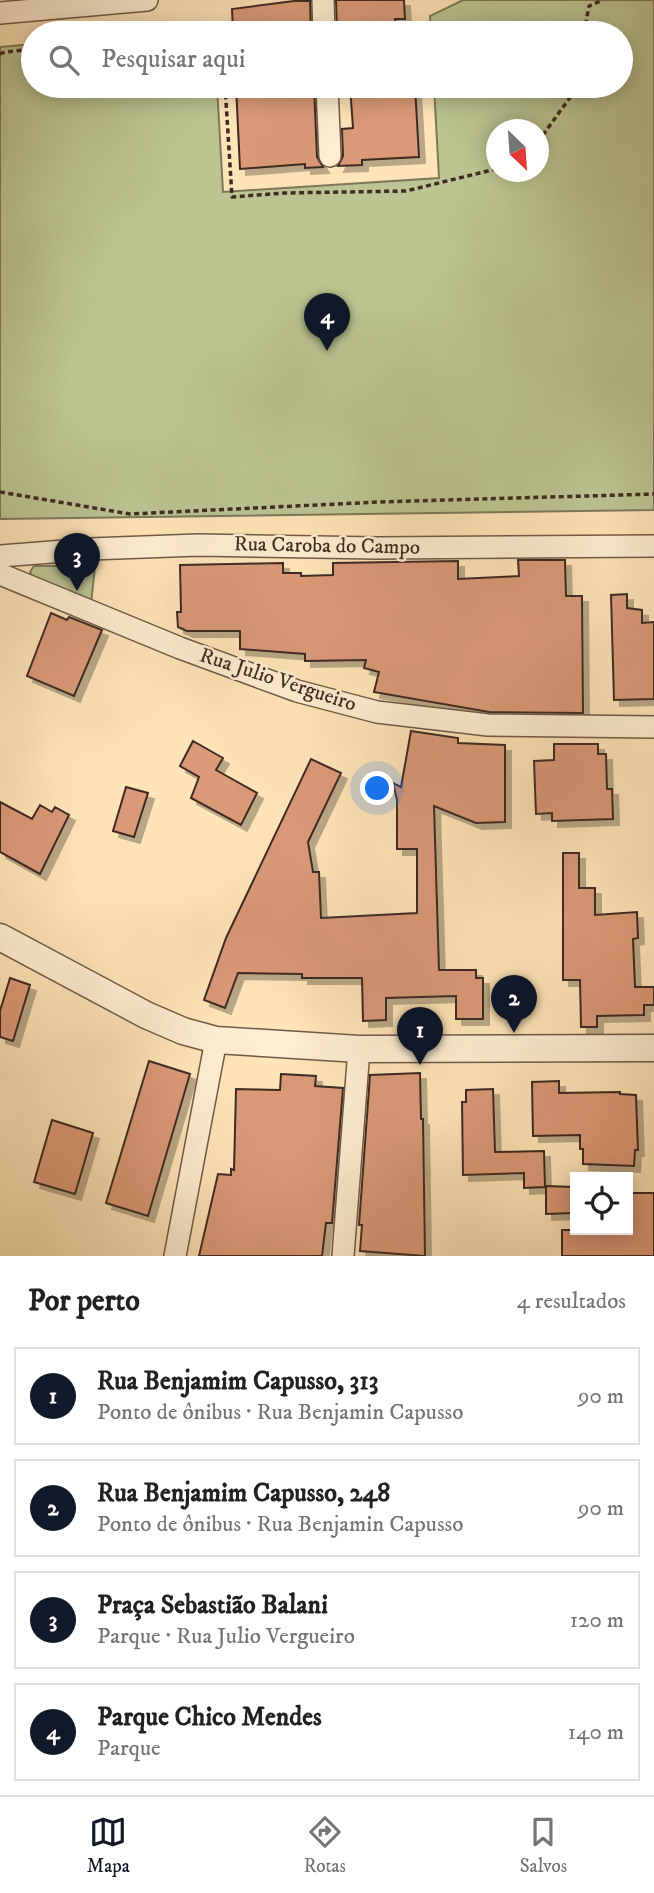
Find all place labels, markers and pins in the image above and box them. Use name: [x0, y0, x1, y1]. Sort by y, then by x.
pin: 4: [304, 293, 350, 351]
pin: 3: [54, 533, 100, 591]
pin: 2: [491, 975, 537, 1033]
pin: 1: [397, 1007, 443, 1065]

